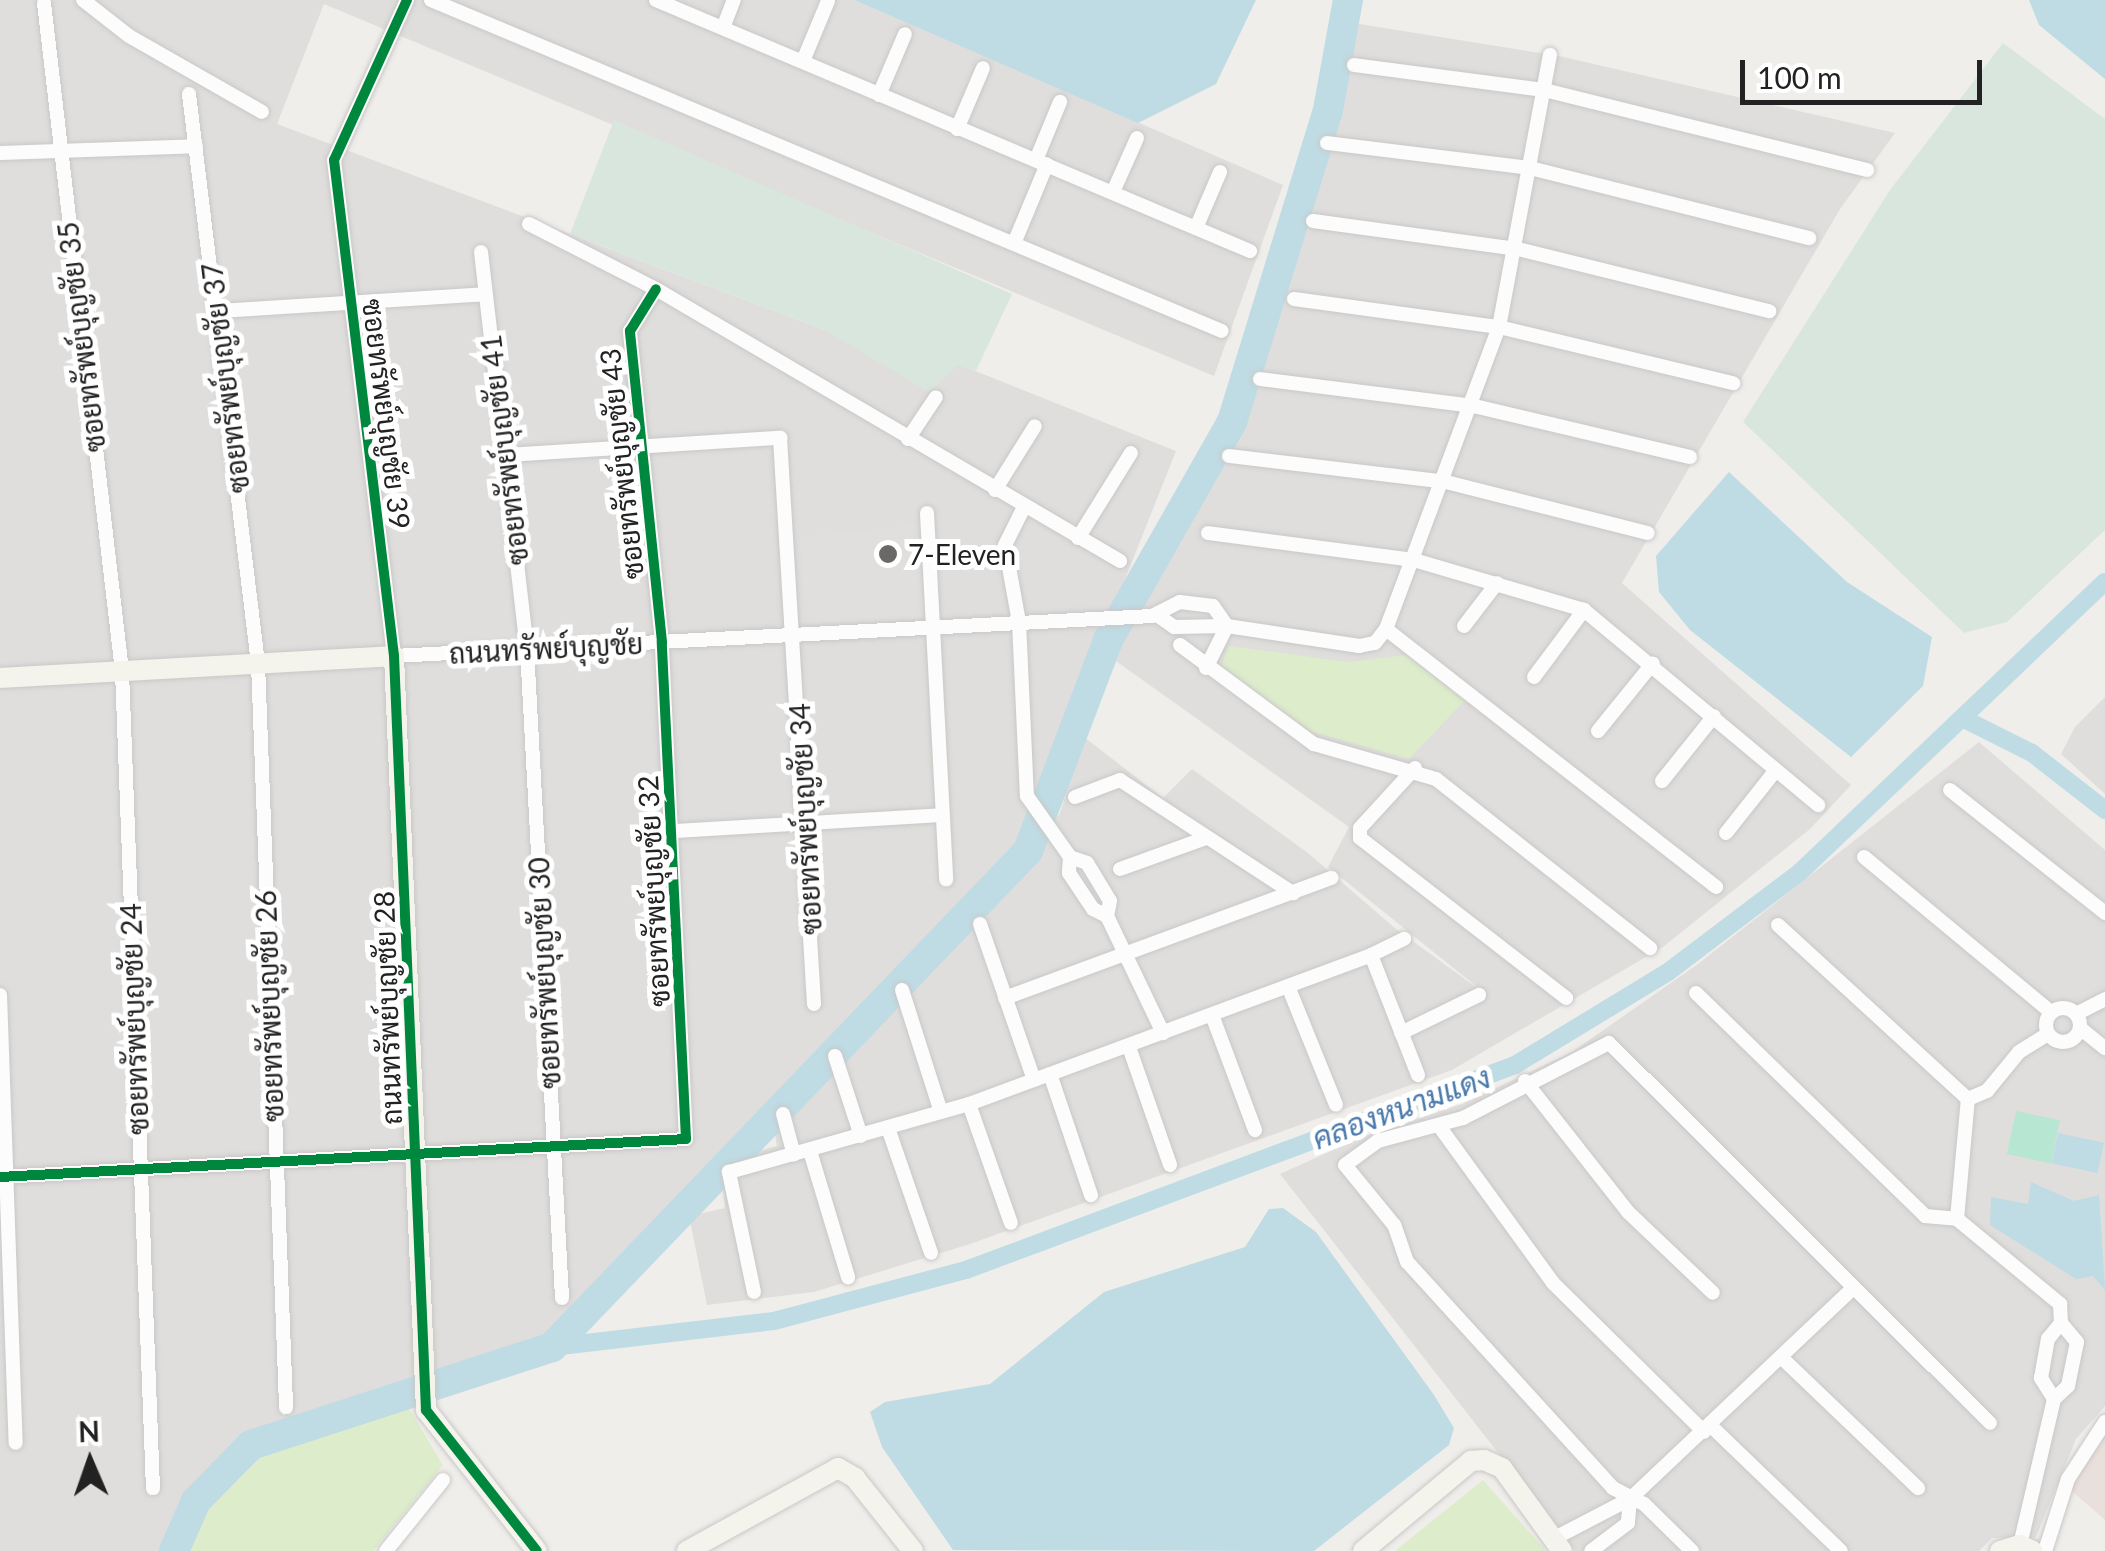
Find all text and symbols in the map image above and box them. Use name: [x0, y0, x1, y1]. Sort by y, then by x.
scale bar: [1745, 40, 1988, 102]
text: 100 m: [1757, 59, 1842, 95]
street label: ซอยทรัพย์บุญชัย 35: [50, 220, 112, 454]
street label: ซอยทรัพย์บุญชัย 37: [194, 261, 256, 495]
street label: ซอยทรัพย์บุญชัย 39: [356, 297, 418, 531]
street label: ซอยทรัพย์บุญชัย 41: [473, 333, 535, 567]
street label: ซอยทรัพย์บุญชัย 43: [592, 347, 650, 581]
place label: 7-Eleven: [908, 537, 1016, 571]
marker: 7-Eleven: [877, 543, 899, 565]
street label: ถนนทรัพย์บุญชัย: [448, 626, 644, 670]
street label: ซอยทรัพย์บุญชัย 34: [782, 702, 828, 936]
street label: ซอยทรัพย์บุญชัย 32: [630, 774, 676, 1008]
street label: ซอยทรัพย์บุญชัย 30: [521, 856, 567, 1090]
street label: ซอยทรัพย์บุญชัย 26: [248, 890, 290, 1122]
street label: ถนนทรัพย์บุญชัย 28: [366, 890, 408, 1126]
street label: ซอยทรัพย์บุญชัย 24: [113, 903, 155, 1135]
water label: คลองหนามแดง: [1307, 1058, 1495, 1156]
north arrow: [40, 1411, 140, 1511]
text: N: [78, 1414, 100, 1448]

